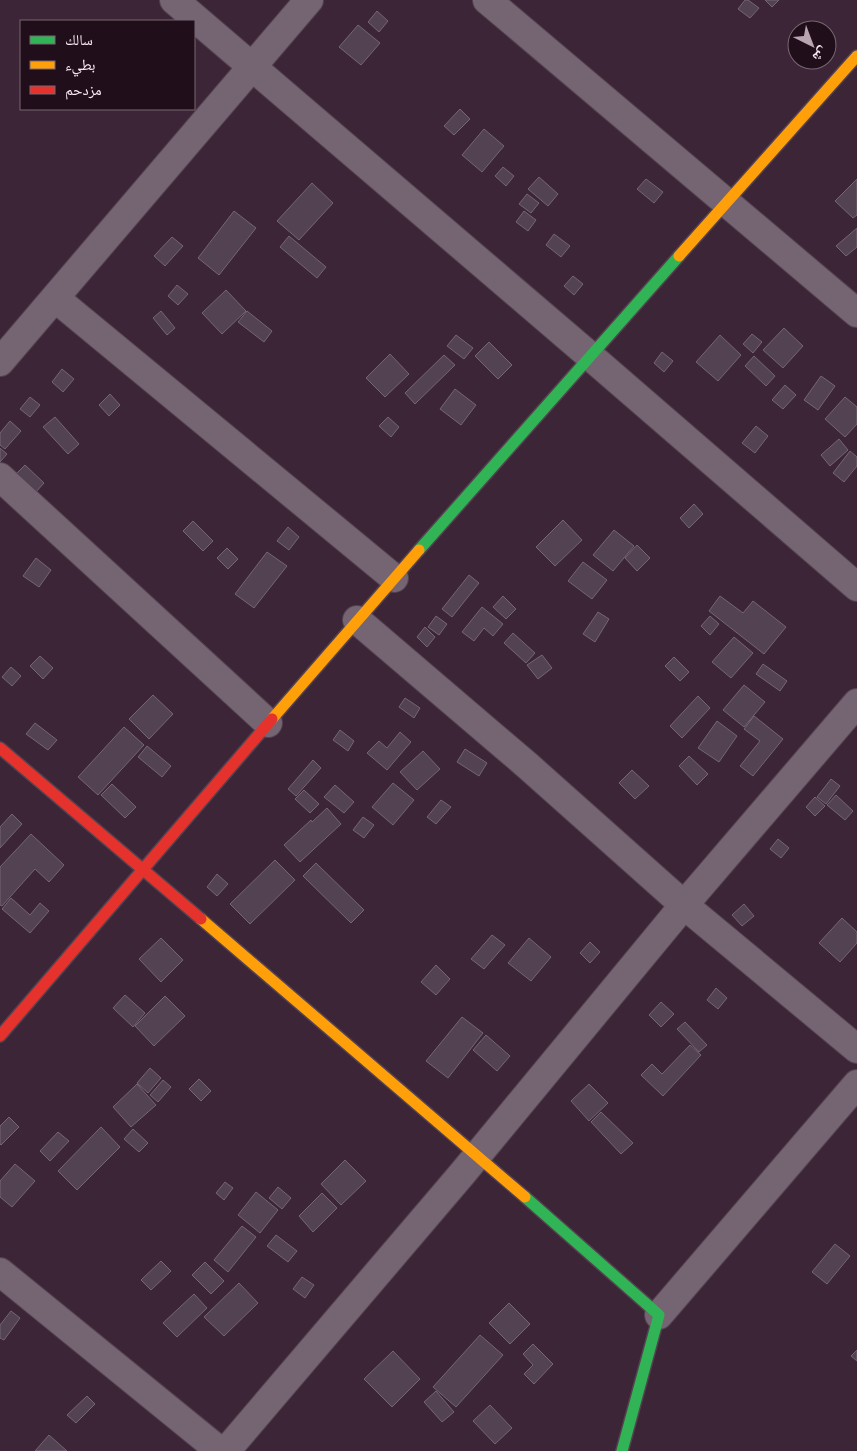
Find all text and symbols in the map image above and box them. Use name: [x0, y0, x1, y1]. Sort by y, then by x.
legend: [20, 20, 195, 110]
north arrow: [787, 20, 837, 70]
text: سالك: [65, 31, 93, 49]
text: ش: [809, 43, 832, 66]
text: بطيء: [65, 56, 95, 77]
text: مزدحم: [65, 81, 102, 100]

